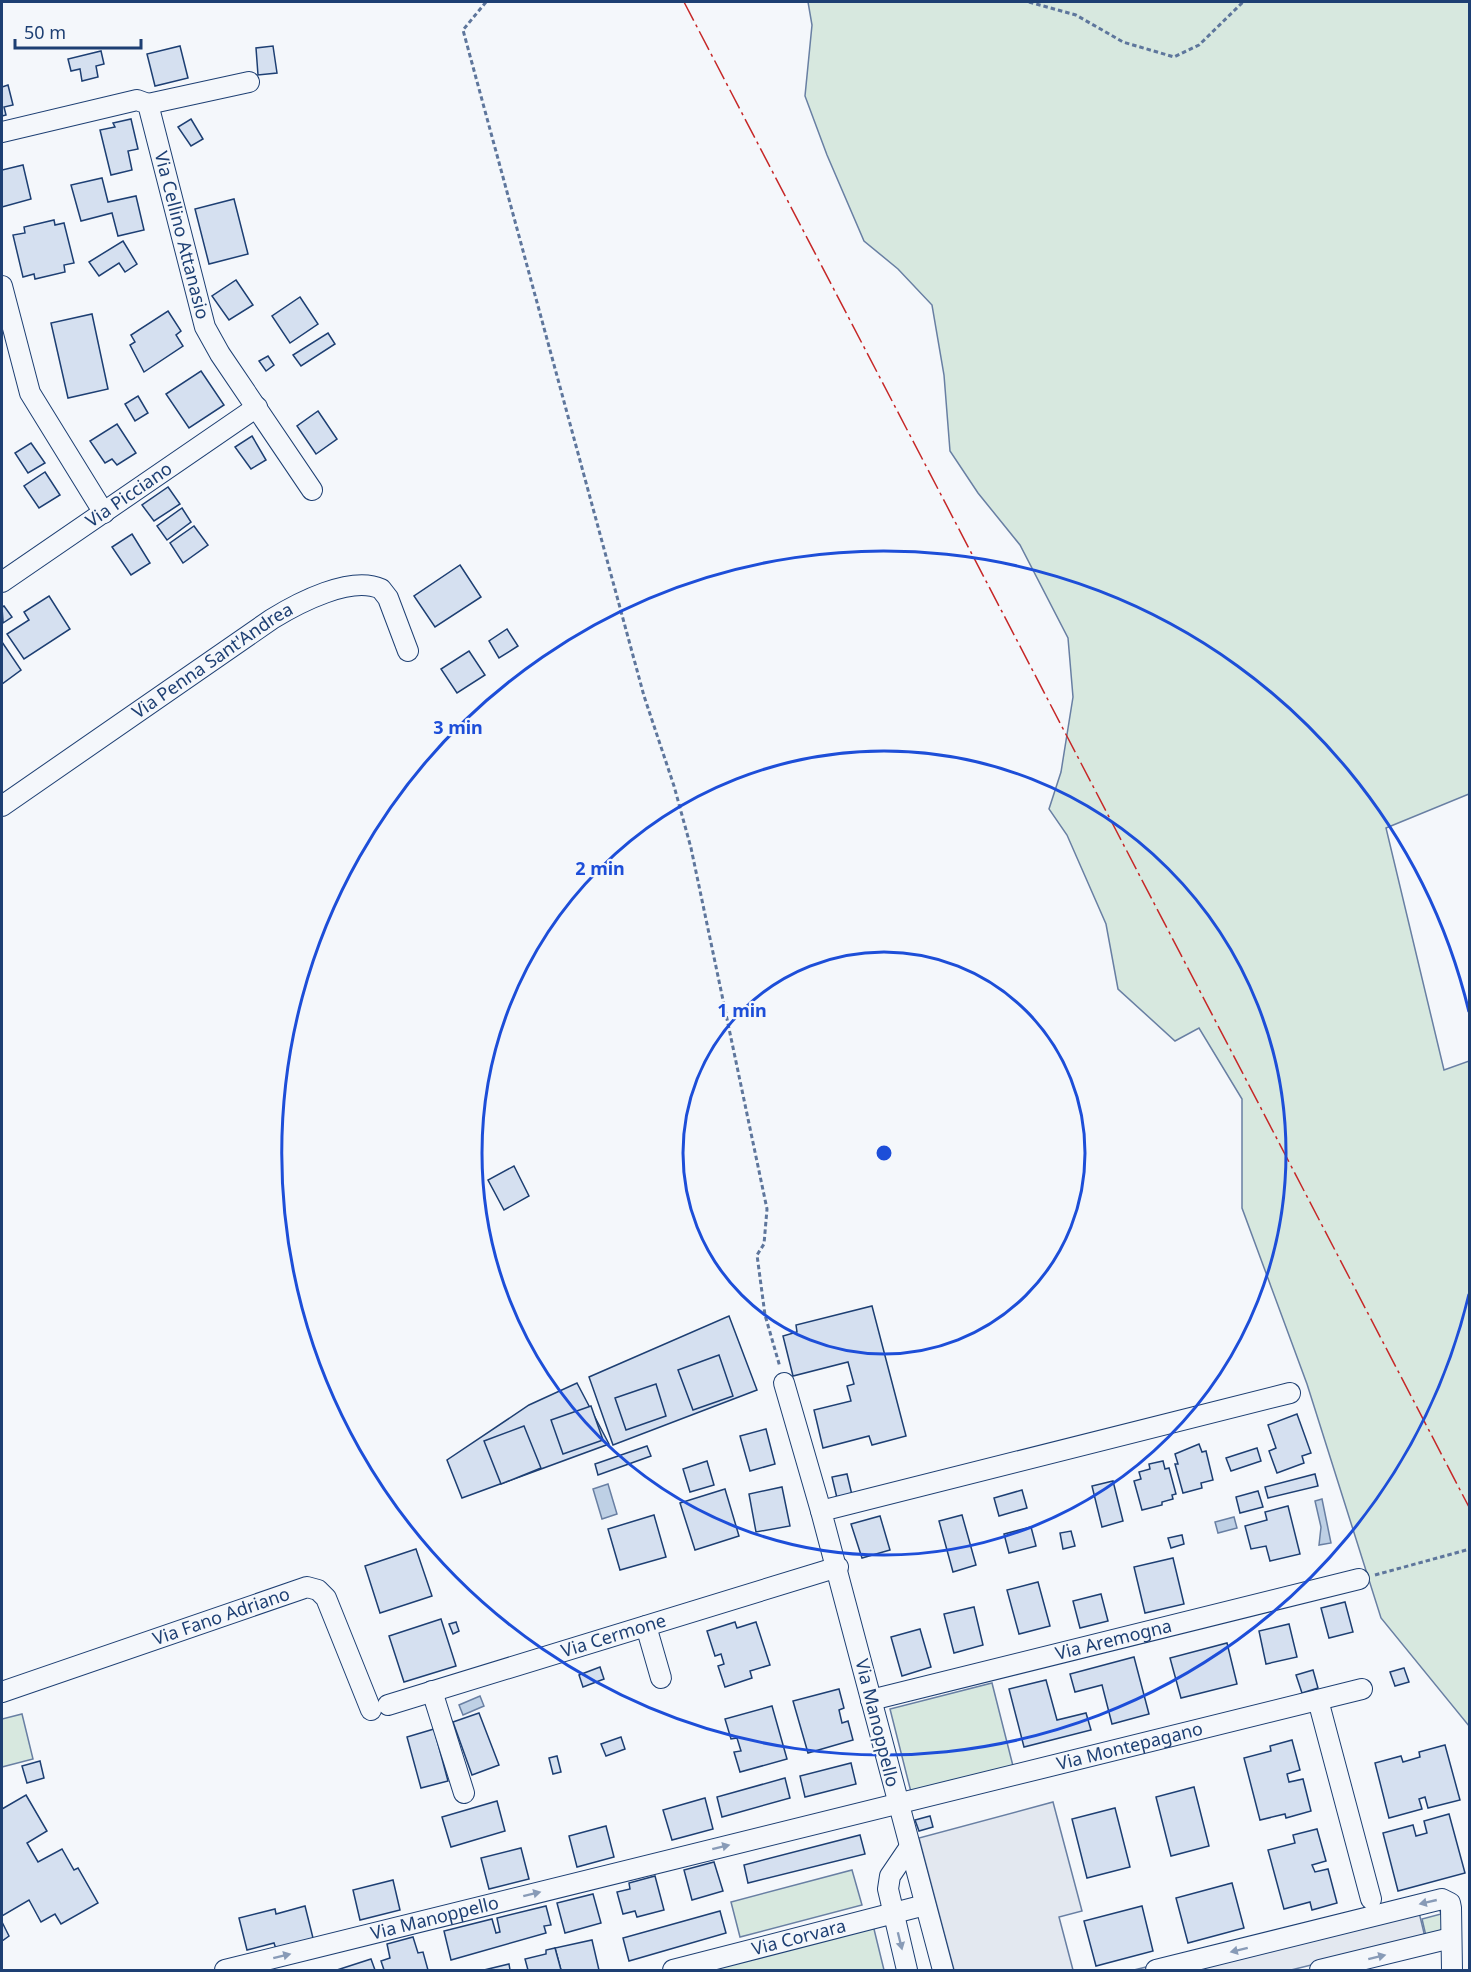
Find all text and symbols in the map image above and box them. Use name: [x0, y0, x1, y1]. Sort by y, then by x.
scale bar: [15, 12, 141, 50]
text: 50 m: [24, 20, 66, 44]
street label: Via Cellino Attanasio: [150, 149, 216, 322]
street label: Via Picciano: [80, 456, 176, 532]
street label: Via Penna Sant'Andrea: [127, 596, 297, 723]
text: 3 min: [433, 715, 483, 739]
text: 2 min: [575, 856, 625, 880]
text: 1 min: [717, 998, 767, 1022]
centre of rings: [874, 1143, 894, 1163]
street label: Via Fano Adriano: [149, 1581, 293, 1650]
street label: Via Cermone: [558, 1608, 669, 1662]
street label: Via Aremogna: [1053, 1613, 1174, 1665]
street label: Via Manoppello: [850, 1656, 905, 1789]
street label: Via Montepagano: [1054, 1716, 1205, 1775]
one-way arrow: [712, 1841, 730, 1851]
one-way arrow: [523, 1888, 541, 1898]
street label: Via Manoppello: [368, 1890, 501, 1945]
one-way arrow: [1419, 1898, 1437, 1908]
street label: Via Corvara: [749, 1913, 848, 1960]
one-way arrow: [895, 1932, 905, 1950]
one-way arrow: [1230, 1945, 1248, 1955]
one-way arrow: [272, 1951, 291, 1961]
one-way arrow: [1368, 1951, 1386, 1961]

